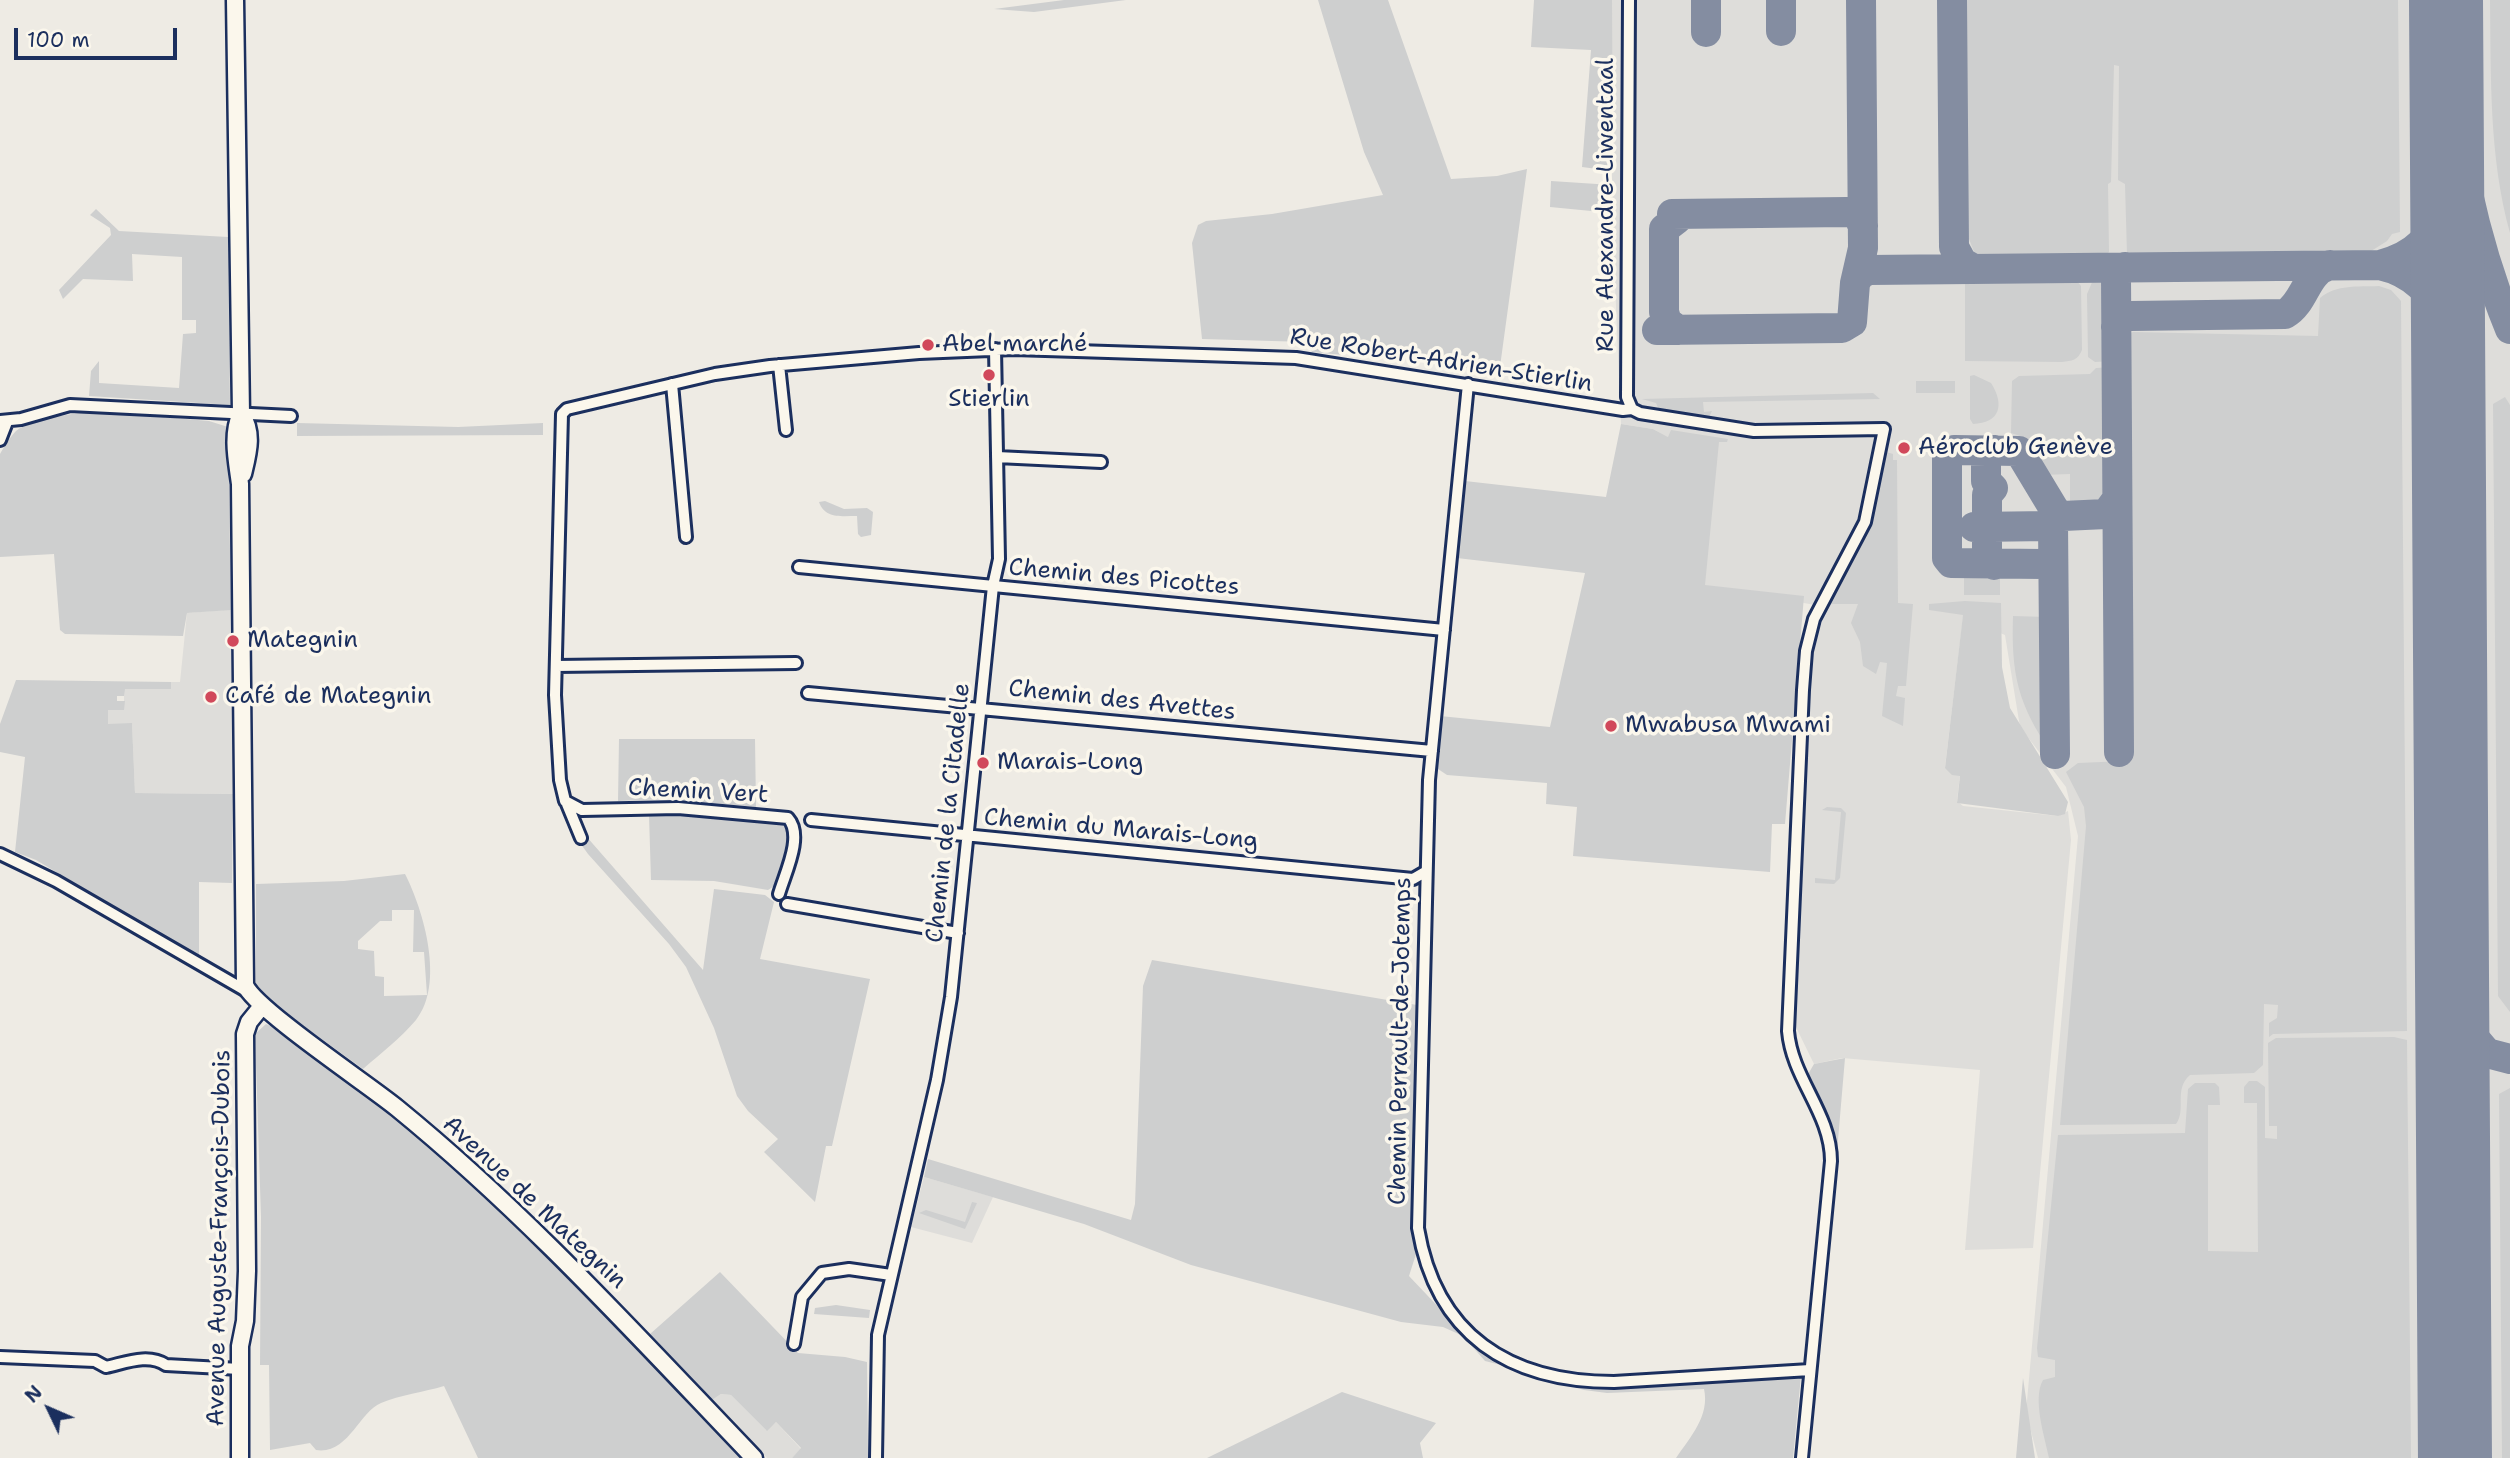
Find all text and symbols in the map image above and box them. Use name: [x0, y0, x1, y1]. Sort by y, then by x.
scale bar: [18, 14, 180, 58]
text: 100 m: [27, 26, 90, 54]
street label: Rue Alexandre-Liwentaal: [1593, 58, 1621, 352]
street label: Rue Robert-Adrien-Stierlin: [1288, 323, 1594, 399]
place label: Abel marché: [942, 331, 1087, 359]
marker: Abel marché: [920, 337, 936, 353]
marker: Stierlin: [981, 367, 997, 383]
place label: Stierlin: [948, 386, 1030, 414]
place label: Aéroclub Genève: [1918, 434, 2113, 462]
marker: Aéroclub Genève: [1896, 440, 1912, 456]
street label: Chemin des Picottes: [1007, 554, 1241, 602]
place label: Mategnin: [247, 627, 358, 655]
marker: Mategnin: [225, 633, 241, 649]
street label: Chemin des Avettes: [1007, 675, 1237, 727]
street label: Chemin de la Citadelle: [921, 682, 977, 944]
place label: Café de Mategnin: [225, 683, 431, 711]
marker: Café de Mategnin: [203, 689, 219, 705]
place label: Mwabusa Mwami: [1625, 712, 1831, 740]
marker: Mwabusa Mwami: [1603, 718, 1619, 734]
place label: Marais-Long: [997, 749, 1143, 777]
marker: Marais-Long: [975, 755, 991, 771]
street label: Chemin Vert: [627, 774, 769, 810]
street label: Chemin du Marais-Long: [983, 804, 1259, 856]
street label: Chemin Perrault-de-Jotemps: [1384, 877, 1418, 1205]
street label: Avenue Auguste-François-Dubois: [202, 1049, 238, 1427]
street label: Avenue de Mategnin: [436, 1110, 632, 1296]
north arrow: [14, 1374, 84, 1444]
text: N: [19, 1380, 48, 1408]

